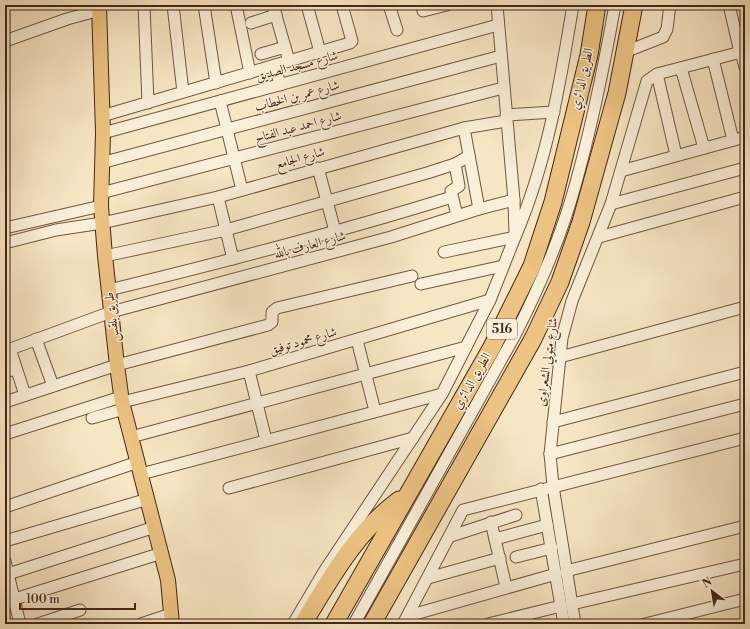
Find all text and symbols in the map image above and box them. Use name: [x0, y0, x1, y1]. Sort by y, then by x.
street label: الطريق الدائري: [567, 46, 599, 112]
street label: شارع مسجد الصديق: [254, 47, 341, 88]
street label: شارع عمر بن الخطاب: [253, 77, 342, 118]
street label: شارع احمد عبد الفتاح: [253, 108, 344, 149]
street label: شارع الجامع: [273, 143, 328, 177]
street label: شارع العارف بالله: [272, 225, 348, 265]
street label: طريق بلقس: [101, 291, 124, 343]
street label: شارع متولي الشعراوى: [533, 317, 564, 408]
road number: 516: [487, 319, 517, 339]
street label: شارع محمود توفيق: [267, 324, 339, 361]
street label: الطريق الدائري: [449, 350, 496, 413]
north arrow: [692, 571, 732, 611]
text: N: [700, 575, 715, 592]
scale bar: [20, 585, 135, 611]
text: 100 m: [26, 592, 60, 607]

